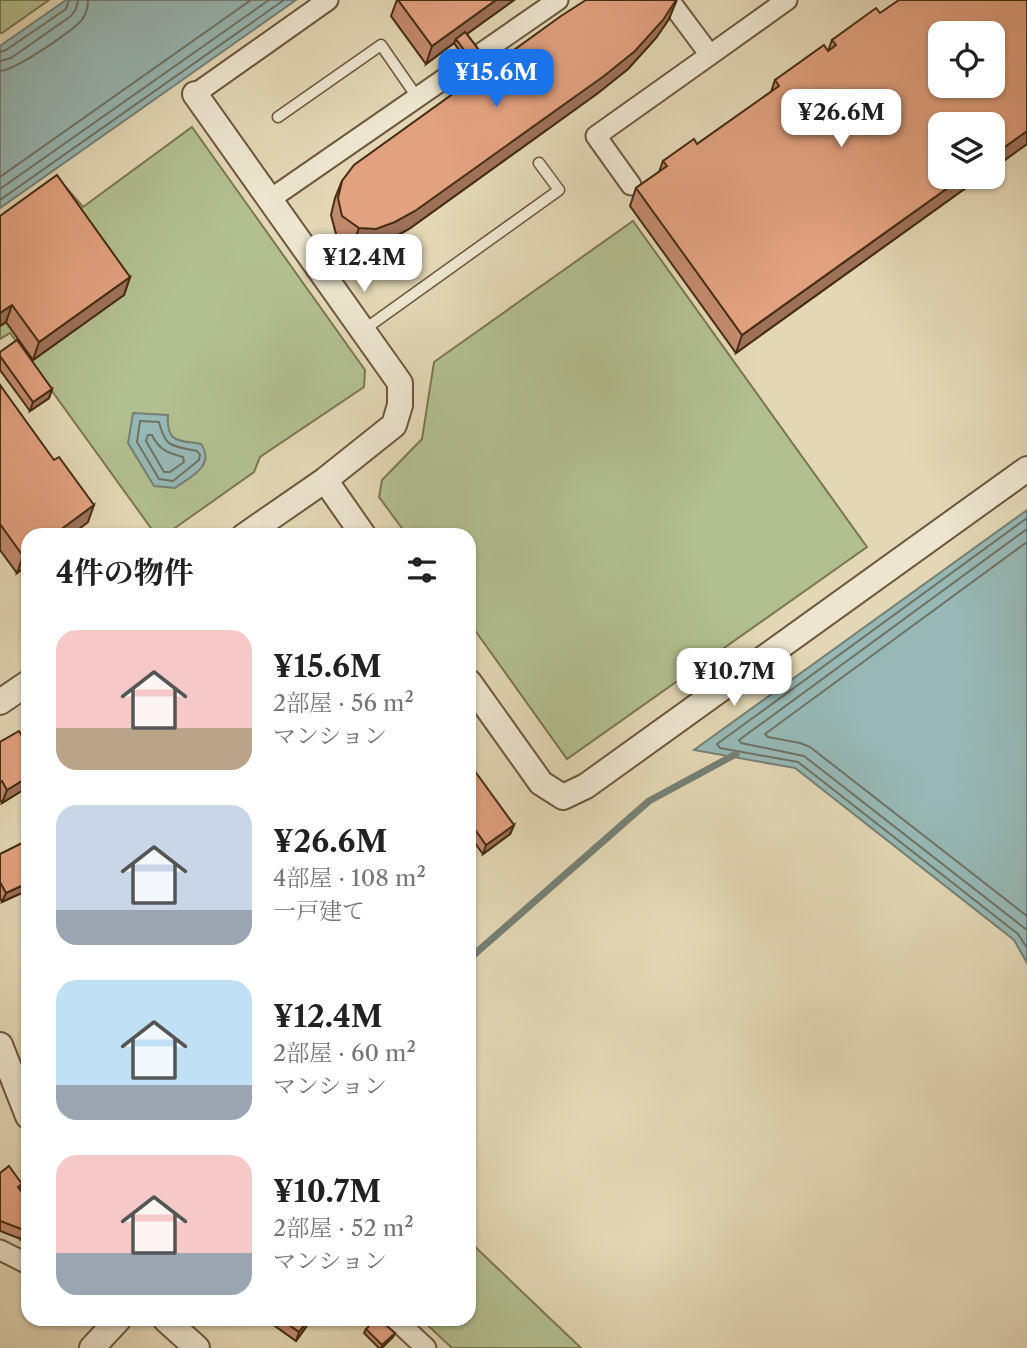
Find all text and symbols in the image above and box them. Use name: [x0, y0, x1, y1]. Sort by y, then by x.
map controls: [928, 21, 1005, 189]
button: locate: [928, 21, 1005, 98]
pin: ¥15.6M: [439, 50, 553, 109]
text: ¥15.6M: [454, 58, 538, 86]
pin: ¥26.6M: [784, 90, 898, 149]
text: ¥26.6M: [797, 98, 885, 126]
button: layers: [928, 112, 1005, 189]
pin: ¥12.4M: [307, 234, 421, 294]
text: ¥12.4M: [322, 243, 406, 271]
icon: filters: [403, 551, 441, 589]
text: 4件の物件: [56, 554, 194, 591]
text: ¥15.6M: [273, 648, 382, 685]
pin: ¥10.7M: [677, 648, 791, 708]
text: ¥10.7M: [693, 657, 775, 685]
icon: home: [112, 658, 196, 742]
text: 2部屋 · 56 m²: [273, 689, 414, 717]
text: マンション: [273, 722, 387, 750]
text: ¥26.6M: [273, 823, 387, 860]
icon: home: [112, 833, 196, 917]
text: 4部屋 · 108 m²: [273, 864, 426, 892]
text: 一戸建て: [273, 897, 365, 925]
text: ¥12.4M: [273, 998, 383, 1035]
icon: home: [112, 1008, 196, 1092]
text: 2部屋 · 60 m²: [273, 1039, 416, 1067]
text: マンション: [273, 1072, 387, 1100]
text: ¥10.7M: [273, 1173, 381, 1210]
icon: home: [112, 1183, 196, 1267]
text: 2部屋 · 52 m²: [273, 1214, 414, 1242]
text: マンション: [273, 1247, 387, 1275]

